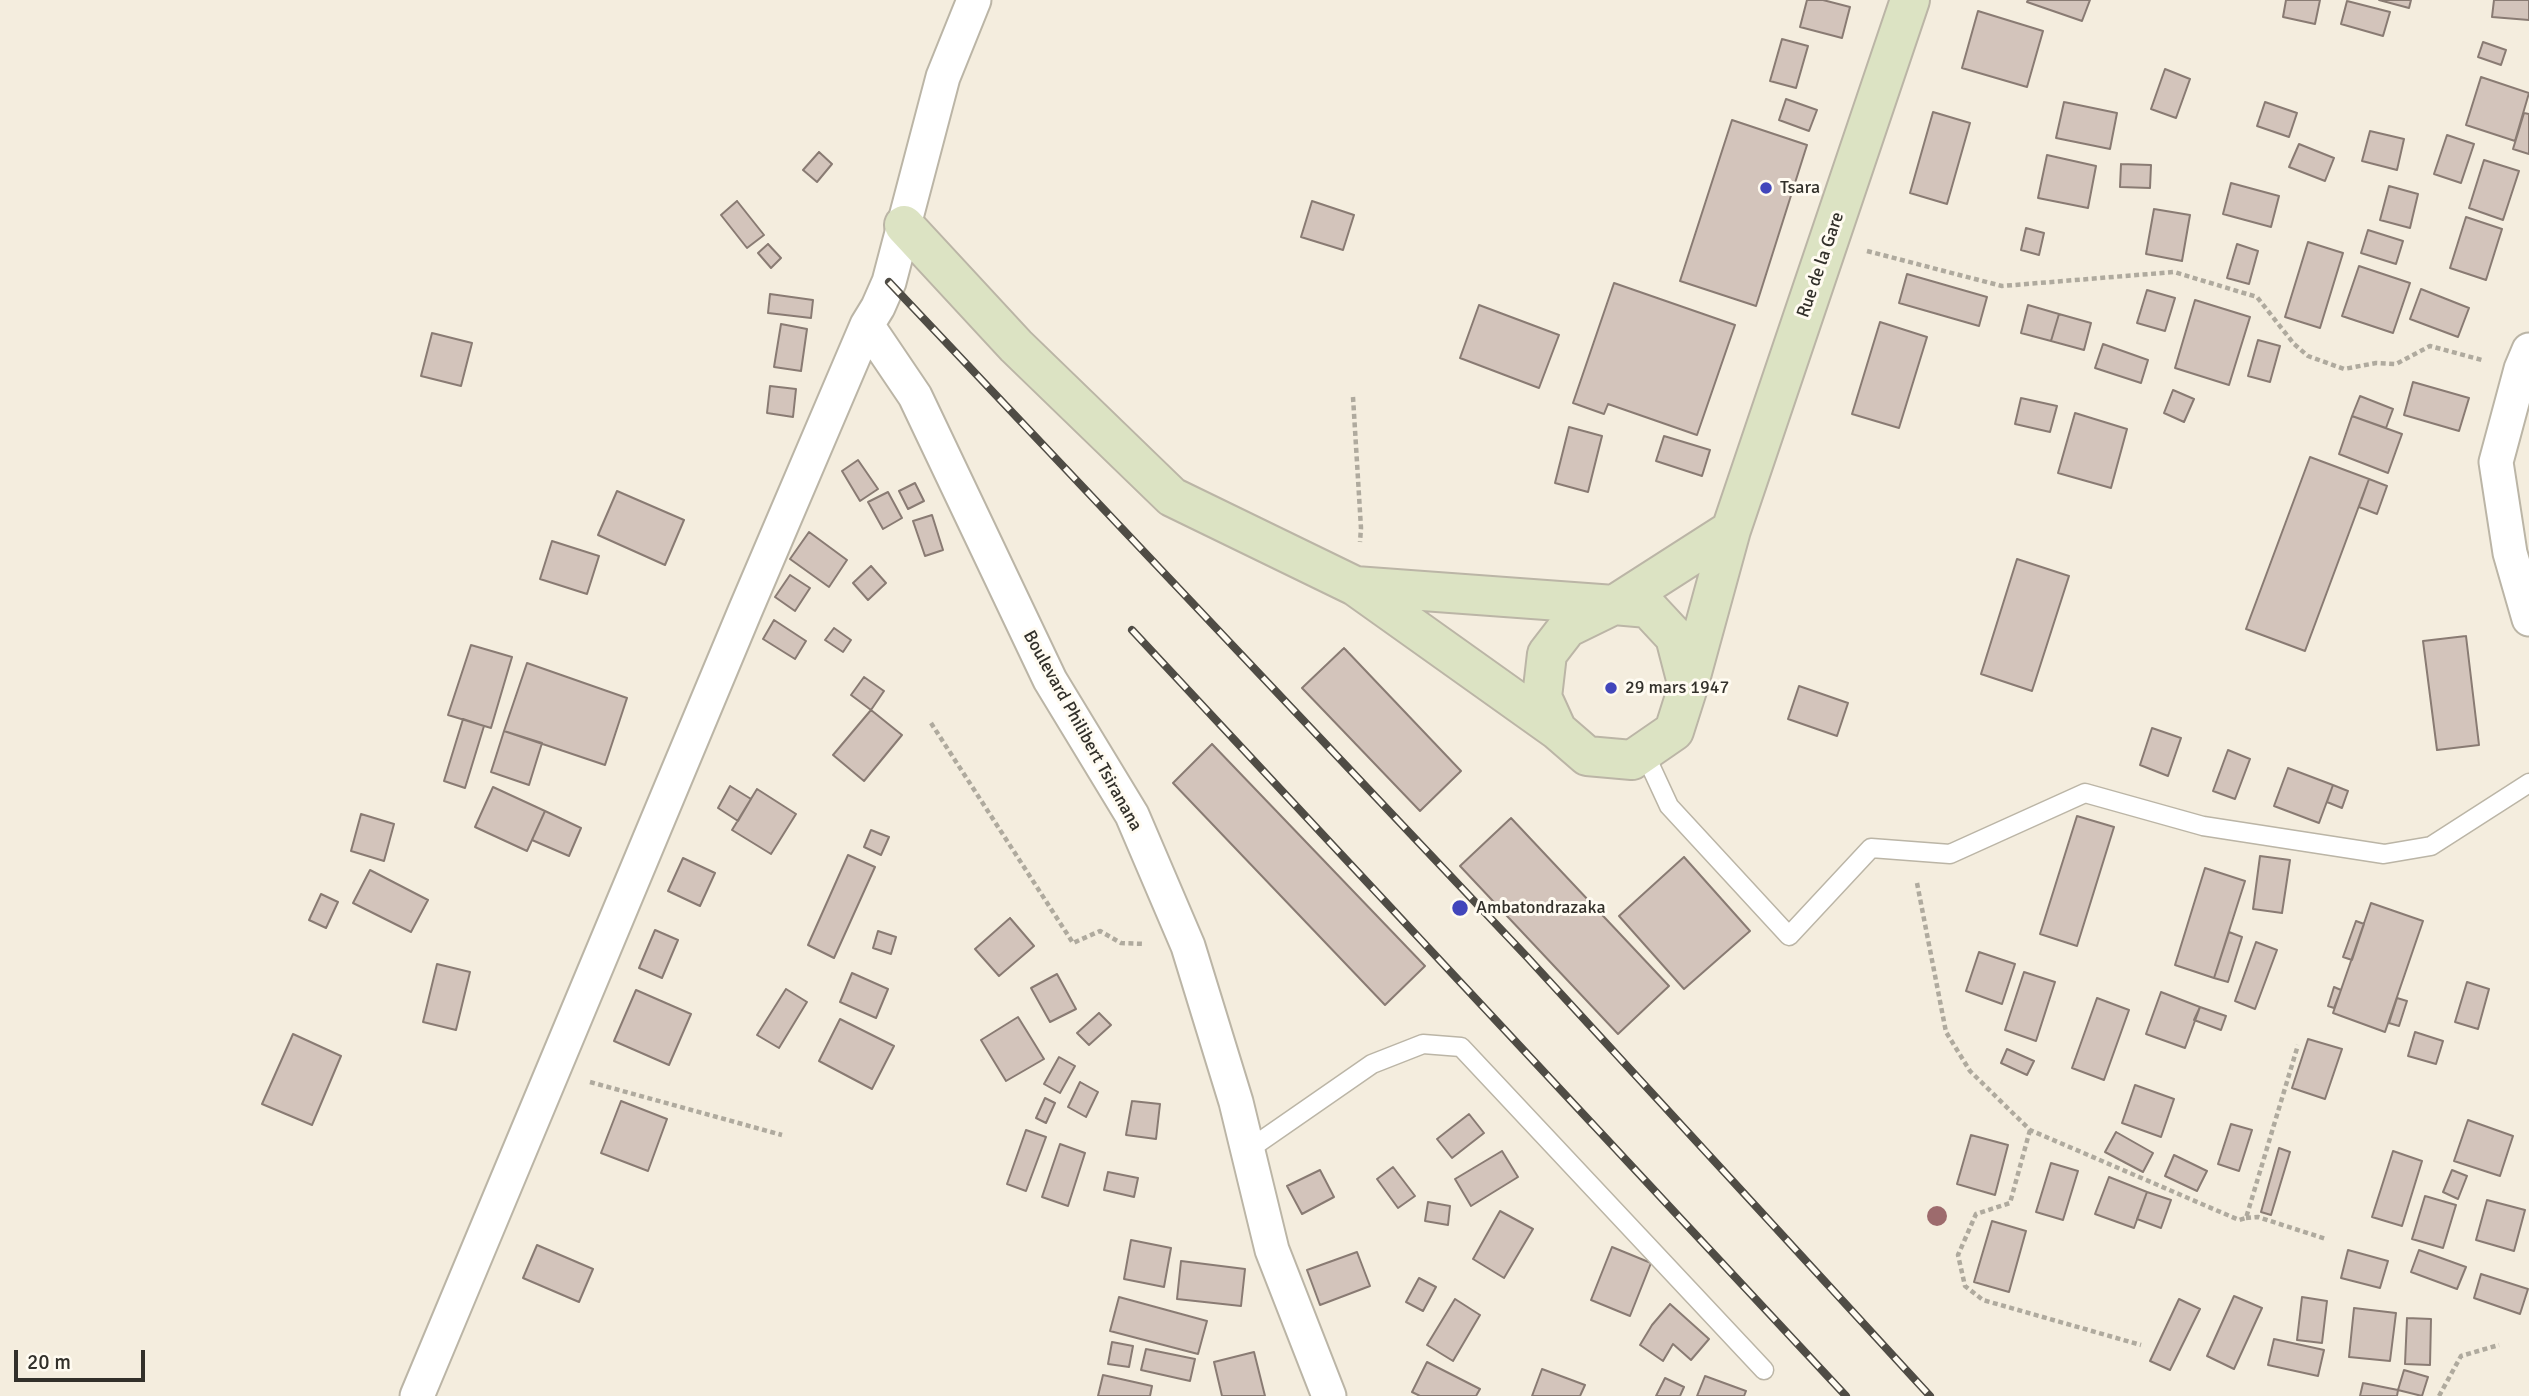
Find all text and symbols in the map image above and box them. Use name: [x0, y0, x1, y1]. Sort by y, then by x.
place label: Tsara: [1780, 177, 1820, 199]
marker: Tsara: [1758, 180, 1774, 196]
street label: Rue de la Gare: [1793, 209, 1849, 321]
street label: Boulevard Philibert Tsiranana: [1018, 627, 1146, 835]
place label: 29 mars 1947: [1625, 677, 1729, 699]
marker: 29 mars 1947: [1603, 680, 1619, 696]
place label: Ambatondrazaka: [1476, 897, 1606, 919]
marker: Ambatondrazaka: [1450, 898, 1470, 918]
scale bar: [18, 1336, 149, 1380]
text: 20 m: [27, 1349, 71, 1375]

